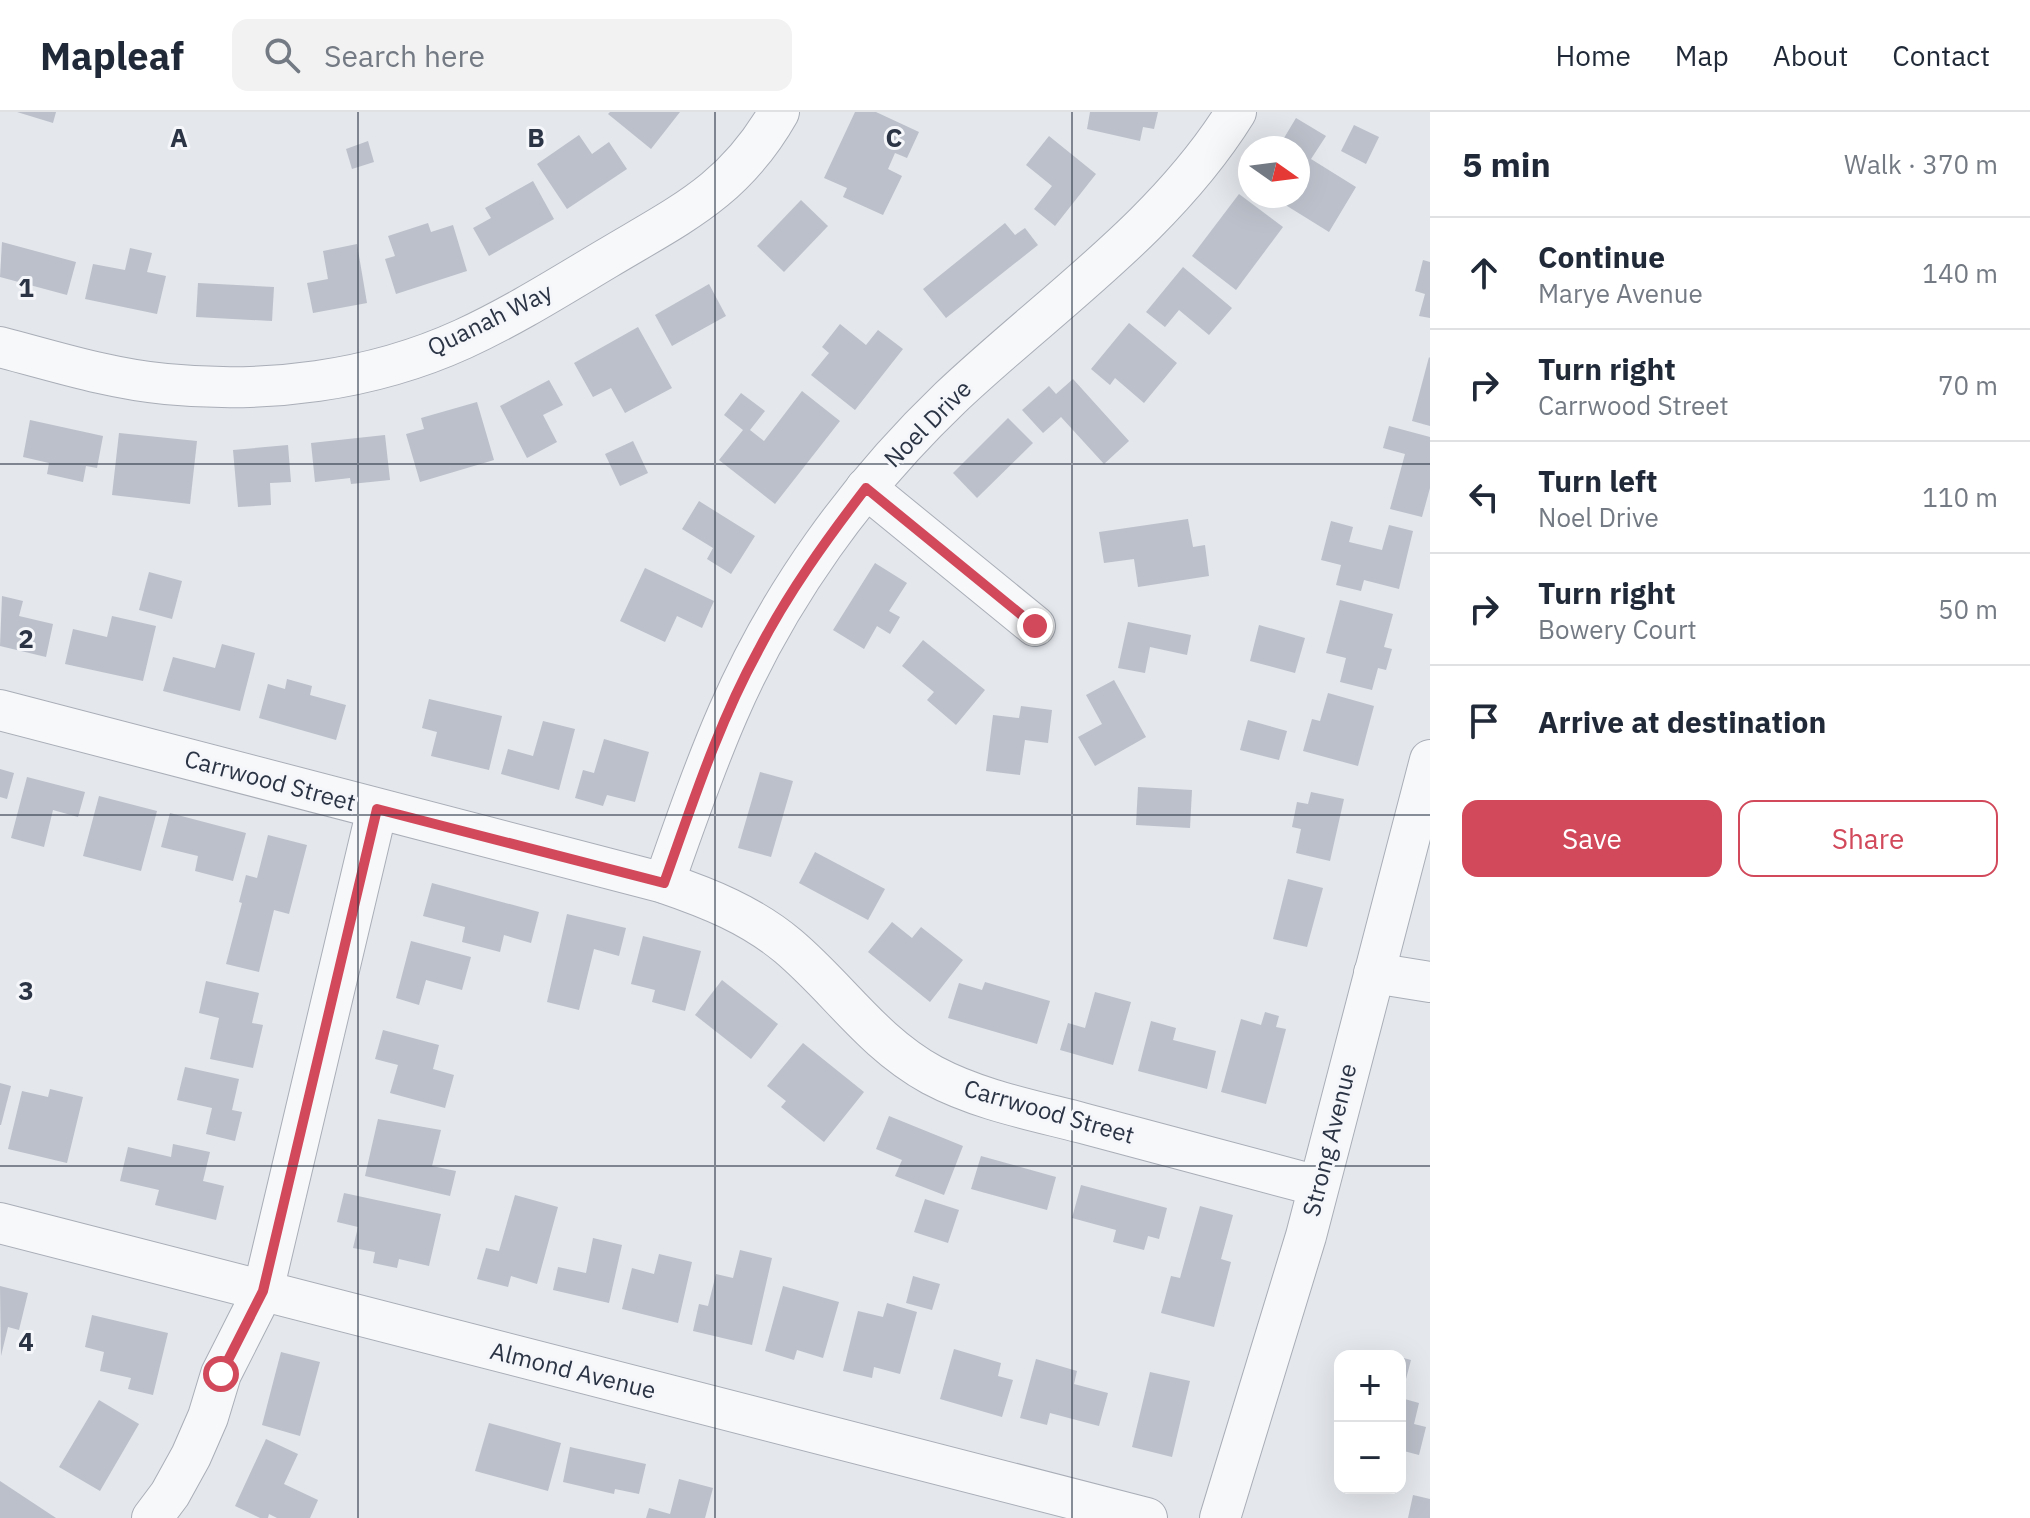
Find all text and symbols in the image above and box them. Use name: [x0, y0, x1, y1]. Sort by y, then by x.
search box: [232, 19, 792, 91]
text: Mapleaf: [40, 31, 184, 80]
icon: search: [260, 33, 304, 77]
text: Search here: [324, 36, 485, 75]
text: Home: [1555, 37, 1631, 74]
text: Map: [1675, 37, 1729, 74]
text: About: [1773, 37, 1848, 74]
text: Contact: [1892, 37, 1990, 74]
text: A: [170, 120, 188, 154]
text: B: [527, 120, 545, 154]
text: C: [886, 120, 903, 154]
north arrow: [1238, 136, 1310, 208]
text: 5 min: [1462, 142, 1551, 186]
text: Walk · 370 m: [1844, 147, 1998, 181]
text: Continue: [1538, 237, 1665, 276]
icon: ahead: [1462, 251, 1506, 295]
text: 140 m: [1922, 256, 1998, 290]
text: 1: [18, 270, 34, 304]
street label: Quanah Way: [422, 275, 557, 363]
text: Marye Avenue: [1538, 276, 1703, 310]
text: Turn right: [1538, 349, 1676, 388]
icon: right: [1462, 363, 1506, 407]
text: 70 m: [1938, 368, 1998, 402]
street label: Noel Drive: [877, 373, 978, 474]
text: Carrwood Street: [1538, 388, 1729, 422]
text: Turn left: [1538, 461, 1657, 500]
icon: left: [1462, 475, 1506, 519]
text: 110 m: [1922, 480, 1998, 514]
text: Noel Drive: [1538, 500, 1659, 534]
text: Turn right: [1538, 573, 1676, 612]
icon: right: [1462, 587, 1506, 631]
text: 50 m: [1938, 592, 1998, 626]
route end: [1017, 608, 1053, 644]
text: Bowery Court: [1538, 612, 1697, 646]
text: 2: [18, 621, 34, 655]
icon: arrive: [1462, 699, 1506, 743]
text: Arrive at destination: [1538, 702, 1826, 741]
street label: Carrwood Street: [181, 742, 359, 818]
button: Save: [1462, 800, 1722, 877]
button: Share: [1738, 800, 1998, 877]
text: 3: [18, 973, 34, 1007]
street label: Strong Avenue: [1295, 1060, 1363, 1220]
street label: Carrwood Street: [960, 1071, 1138, 1151]
text: 4: [18, 1324, 34, 1358]
street label: Almond Avenue: [487, 1334, 659, 1406]
map controls: [1334, 1350, 1406, 1494]
button: +: [1334, 1350, 1406, 1422]
route start: [203, 1356, 239, 1392]
button: −: [1334, 1422, 1406, 1494]

